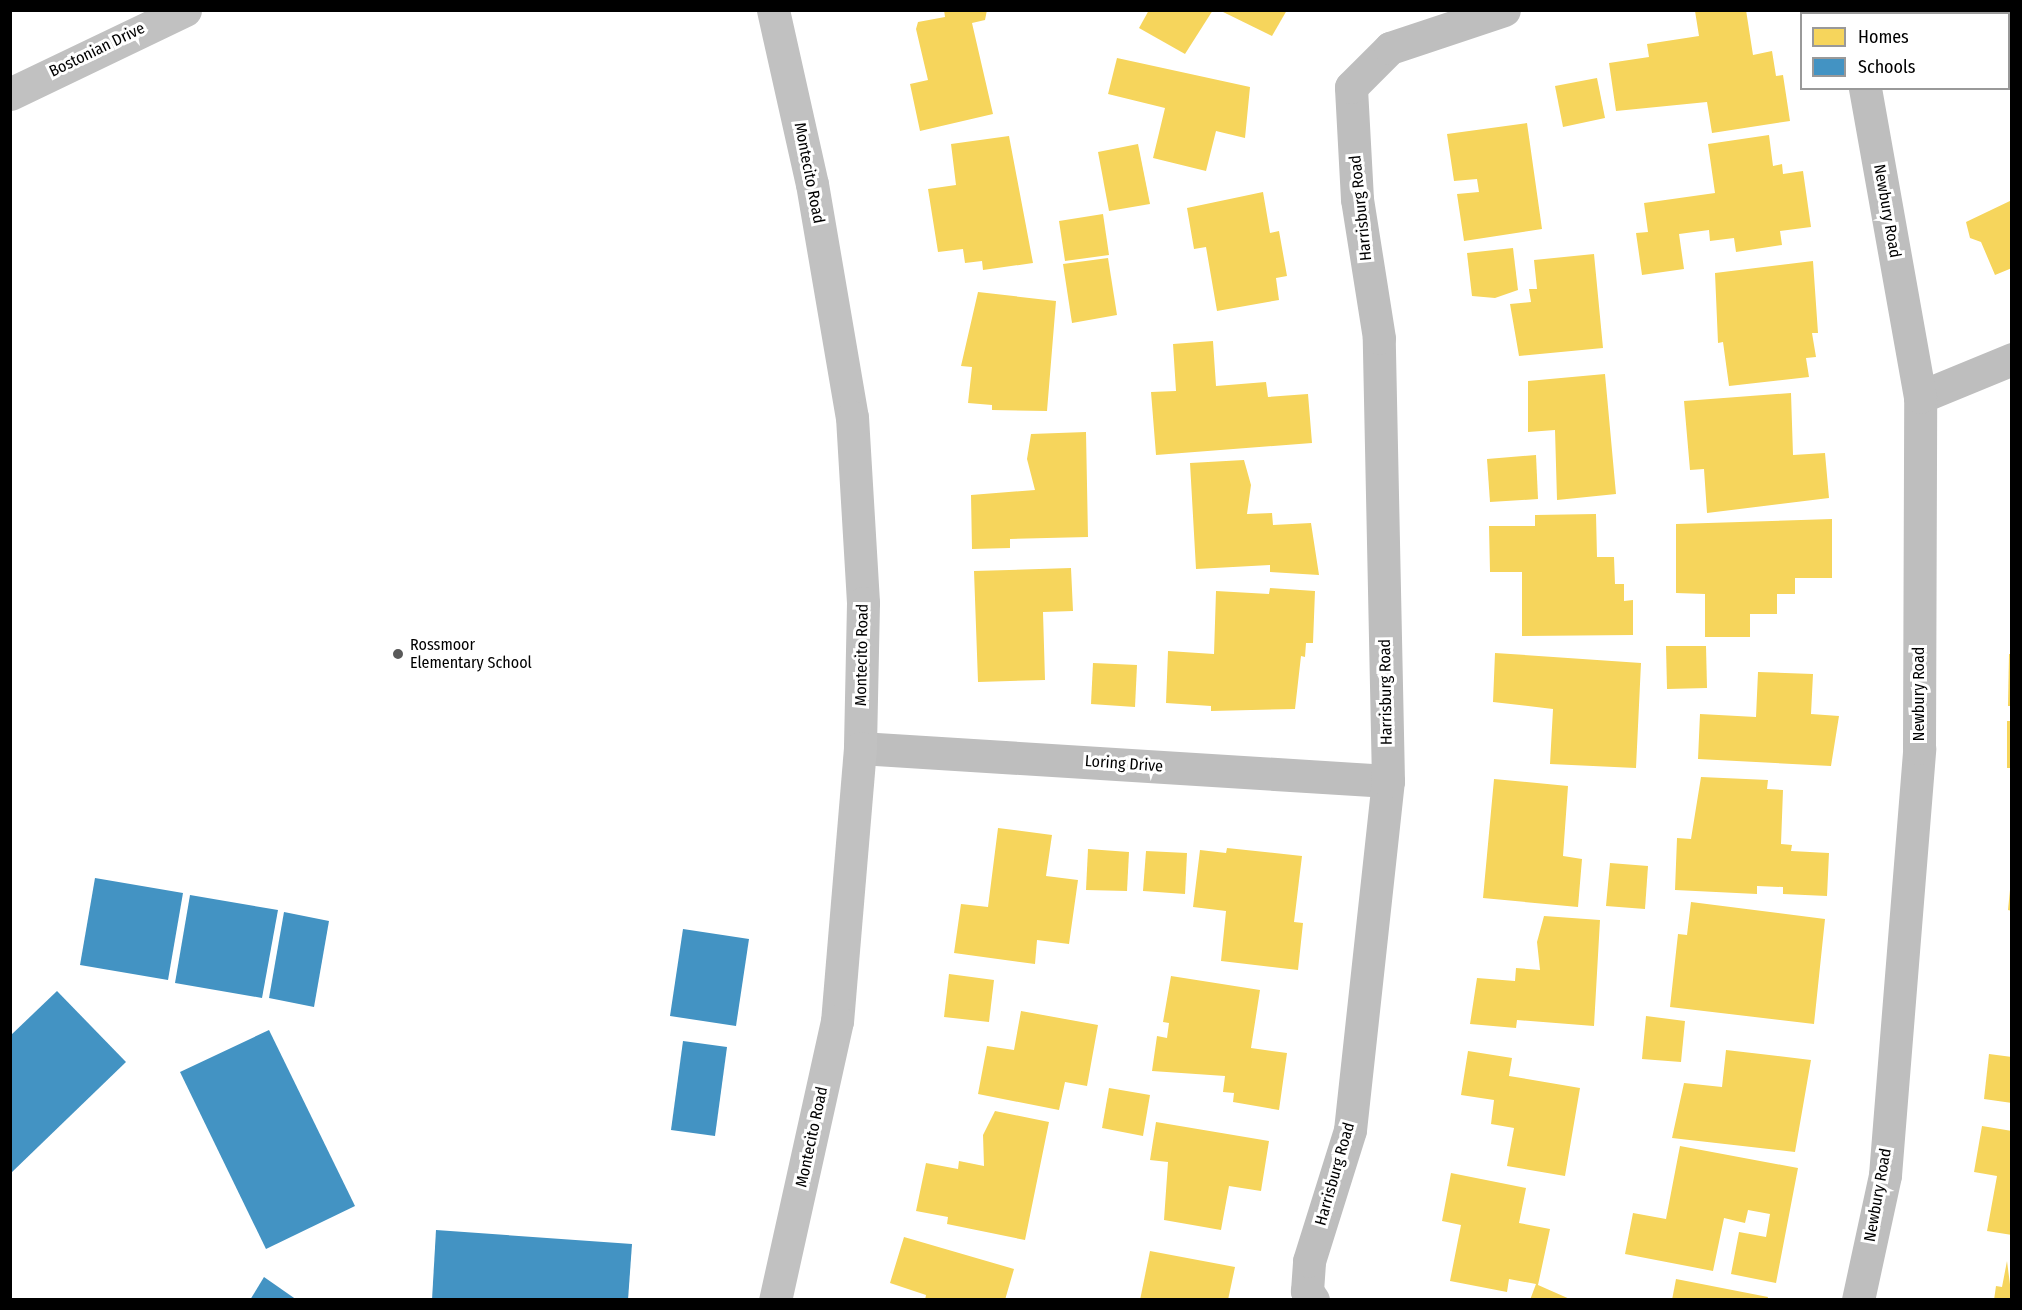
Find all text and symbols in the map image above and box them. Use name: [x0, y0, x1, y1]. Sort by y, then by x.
legend: [1800, 12, 2010, 90]
street label: Bostonian Drive: [46, 19, 148, 81]
text: Homes: [1858, 26, 1909, 48]
text: Schools: [1858, 56, 1916, 78]
street label: Montecito Road: [790, 121, 828, 225]
street label: Harrisburg Road: [1346, 154, 1376, 262]
street label: Newbury Road: [1869, 163, 1905, 259]
street label: Montecito Road: [852, 604, 872, 706]
place label: Rossmoor Elementary School: [410, 635, 532, 673]
street label: Harrisburg Road: [1375, 639, 1397, 745]
marker: Rossmoor Elementary School: [391, 647, 405, 661]
street label: Newbury Road: [1909, 647, 1929, 741]
street label: Loring Drive: [1084, 752, 1164, 776]
street label: Montecito Road: [792, 1085, 832, 1189]
street label: Harrisburg Road: [1311, 1120, 1359, 1228]
street label: Newbury Road: [1860, 1147, 1896, 1243]

